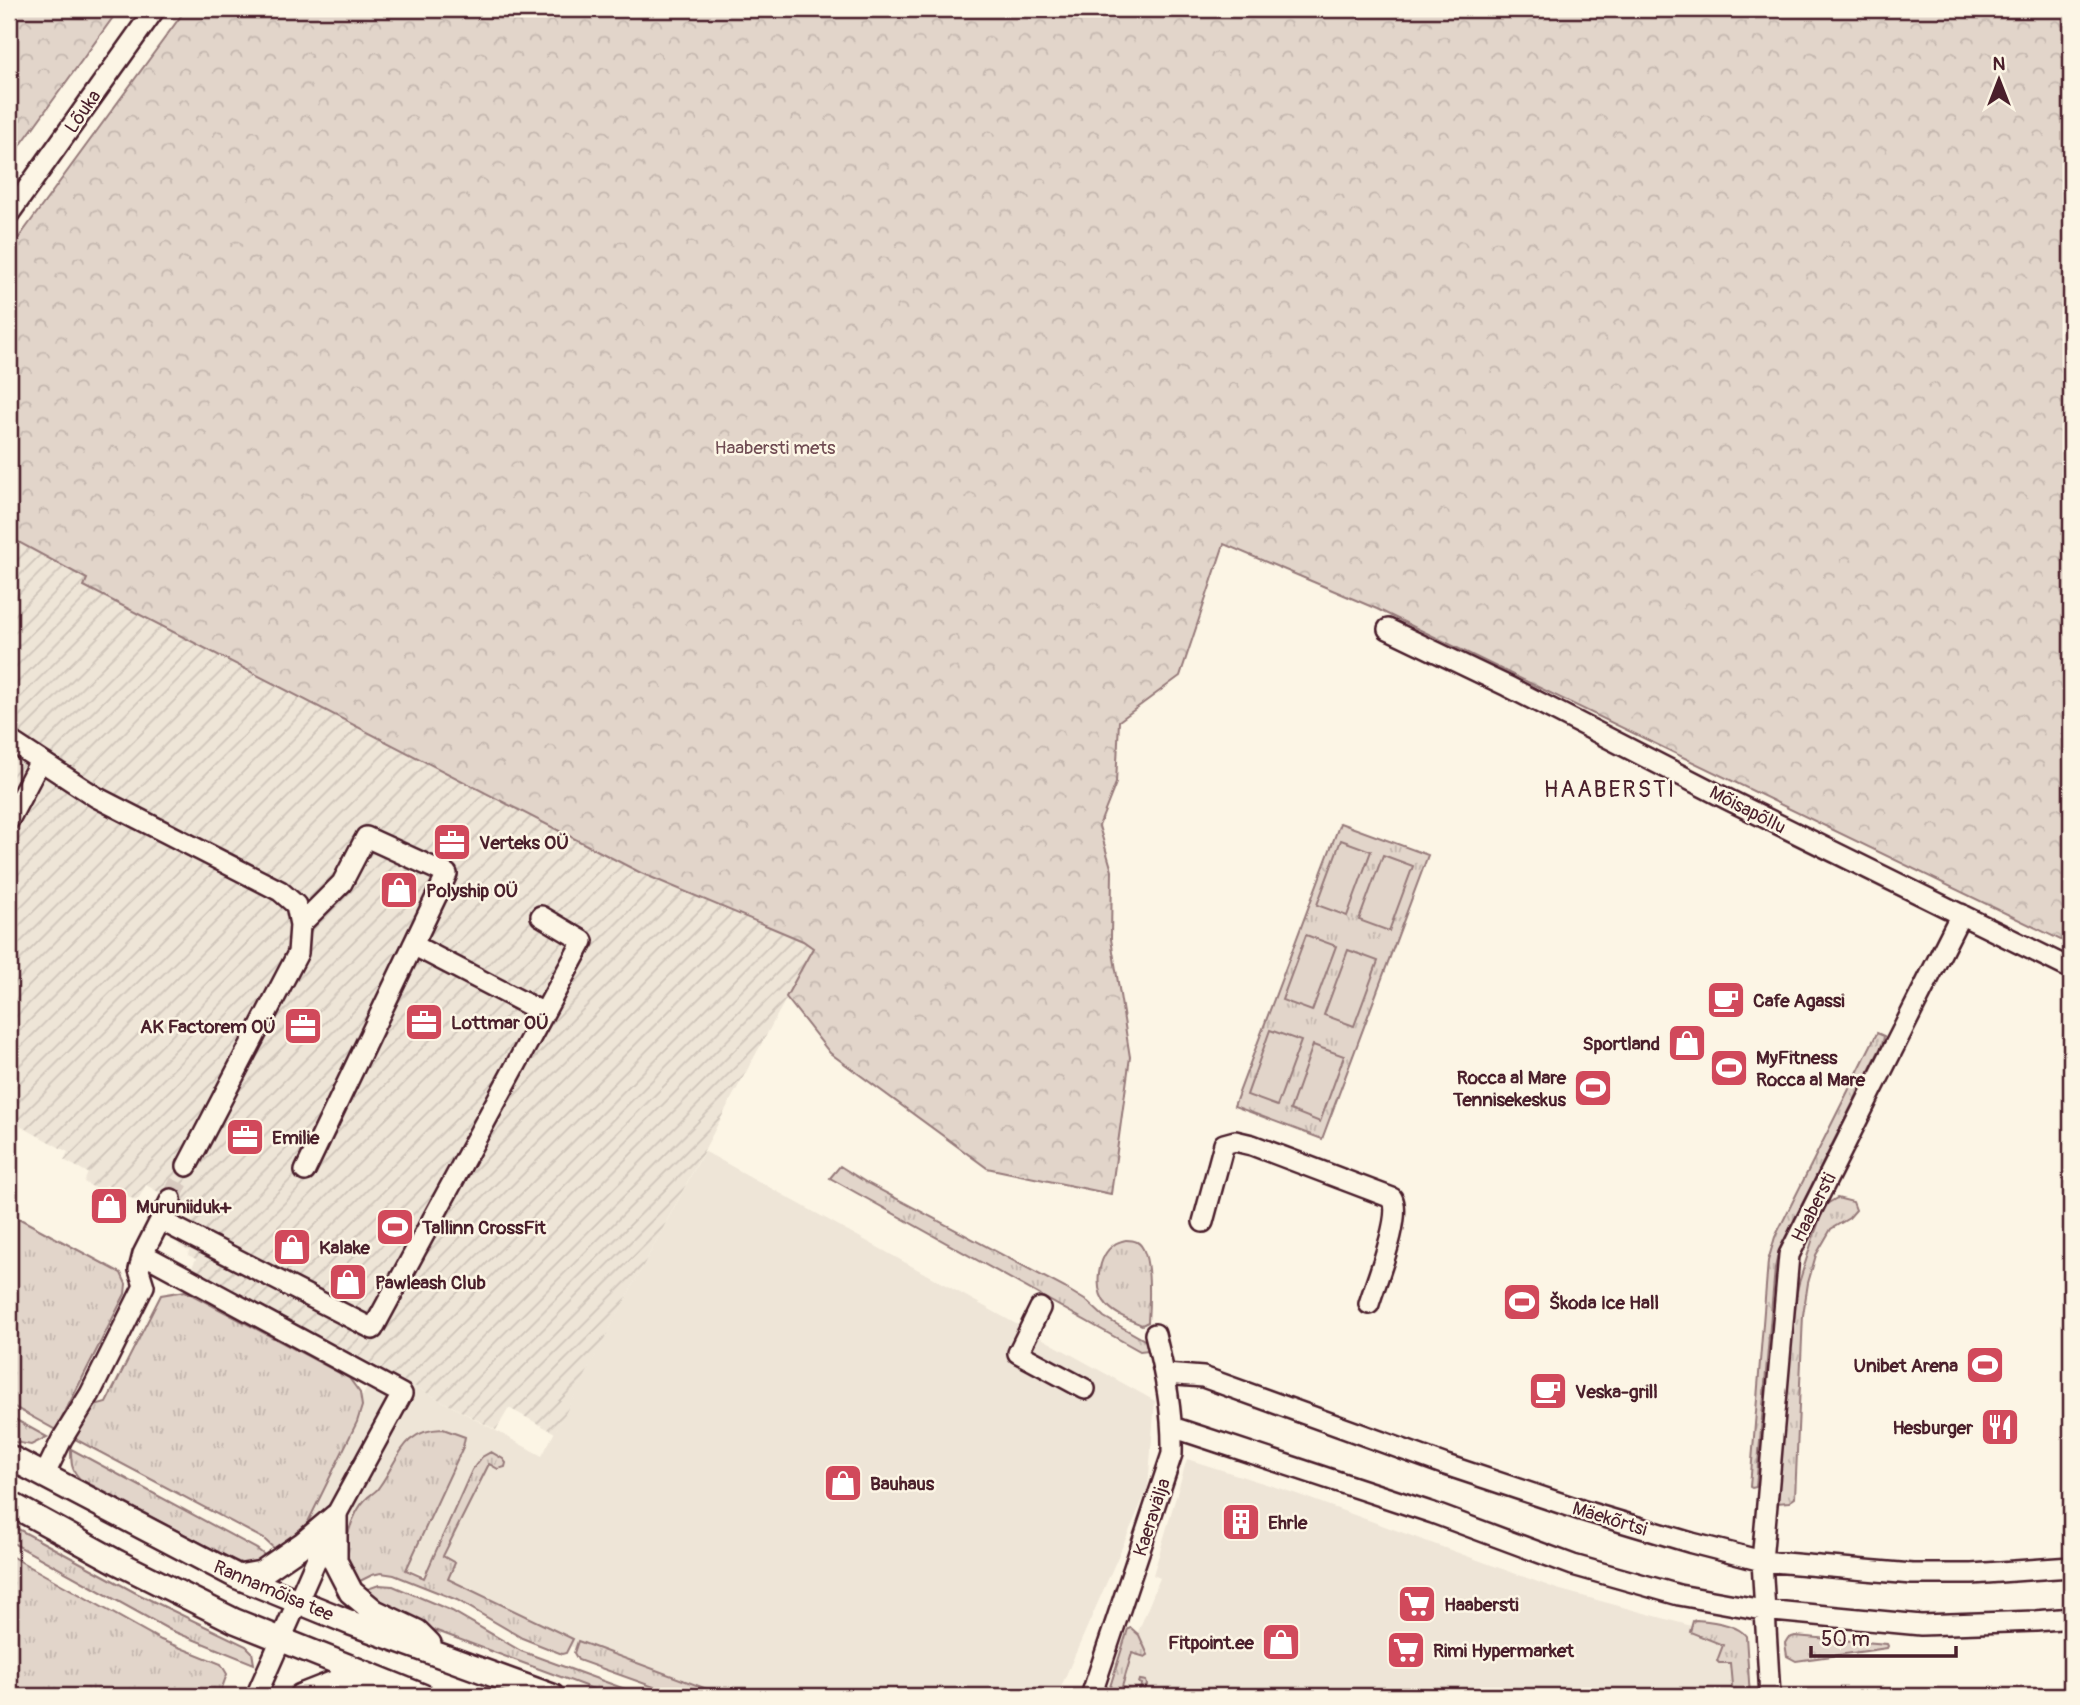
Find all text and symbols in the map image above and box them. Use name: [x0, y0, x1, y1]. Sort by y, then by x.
north arrow: [1965, 46, 2035, 116]
text: N: [1993, 52, 2006, 76]
street label: Lõuka: [59, 85, 106, 138]
park label: Haabersti mets: [714, 436, 836, 460]
district label: HAABERSTI: [1544, 775, 1676, 804]
street label: Mõisapõllu: [1705, 780, 1790, 839]
office icon: Verteks OÜ: [431, 821, 473, 863]
place label: Verteks OÜ: [479, 831, 569, 855]
shop icon: Polyship OÜ: [378, 869, 420, 911]
place label: Polyship OÜ: [426, 879, 518, 903]
cafe icon: Cafe Agassi: [1705, 979, 1747, 1021]
place label: Cafe Agassi: [1753, 989, 1845, 1013]
office icon: Lottmar OÜ: [403, 1001, 445, 1043]
office icon: AK Factorem OÜ: [282, 1005, 324, 1047]
place label: Lottmar OÜ: [451, 1011, 549, 1035]
place label: AK Factorem OÜ: [140, 1015, 276, 1039]
shop icon: Sportland: [1666, 1022, 1708, 1064]
place label: Sportland: [1582, 1032, 1660, 1056]
place label: MyFitness Rocca al Mare: [1756, 1046, 1866, 1092]
sports icon: MyFitness Rocca al Mare: [1708, 1047, 1750, 1089]
place label: Rocca al Mare Tennisekeskus: [1452, 1066, 1567, 1112]
sports icon: Rocca al Mare Tennisekeskus: [1572, 1067, 1614, 1109]
office icon: Emilie: [224, 1116, 266, 1158]
place label: Emilie: [272, 1126, 320, 1150]
street label: Haabersti: [1786, 1169, 1842, 1246]
shop icon: Muruniiduk+: [88, 1185, 130, 1227]
place label: Muruniiduk+: [136, 1195, 232, 1219]
sports icon: Tallinn CrossFit: [374, 1206, 416, 1248]
place label: Tallinn CrossFit: [421, 1216, 547, 1240]
shop icon: Kalake: [271, 1226, 313, 1268]
place label: Kalake: [319, 1236, 371, 1260]
shop icon: Pawleash Club: [327, 1261, 369, 1303]
place label: Pawleash Club: [375, 1271, 486, 1295]
sports icon: Škoda Ice Hall: [1501, 1281, 1543, 1323]
place label: Škoda Ice Hall: [1549, 1291, 1659, 1315]
sports icon: Unibet Arena: [1964, 1344, 2006, 1386]
place label: Unibet Arena: [1853, 1354, 1958, 1378]
cafe icon: Veska-grill: [1527, 1370, 1569, 1412]
place label: Veska-grill: [1575, 1380, 1658, 1404]
restaurant icon: Hesburger: [1979, 1406, 2021, 1448]
place label: Hesburger: [1892, 1416, 1973, 1440]
shop icon: Bauhaus: [822, 1462, 864, 1504]
place label: Bauhaus: [870, 1472, 935, 1496]
street label: Kaeravälja: [1128, 1475, 1176, 1559]
street label: Mäekõrtsi: [1570, 1496, 1650, 1542]
building icon: Ehrle: [1220, 1501, 1262, 1543]
place label: Ehrle: [1268, 1511, 1308, 1535]
street label: Rannamõisa tee: [210, 1555, 338, 1627]
supermarket icon: Haabersti: [1396, 1583, 1438, 1625]
place label: Haabersti: [1444, 1593, 1519, 1617]
scale bar: [1811, 1614, 1956, 1658]
shop icon: Fitpoint.ee: [1260, 1621, 1302, 1663]
text: 50 m: [1821, 1626, 1870, 1653]
supermarket icon: Rimi Hypermarket: [1385, 1629, 1427, 1671]
place label: Fitpoint.ee: [1168, 1631, 1255, 1655]
place label: Rimi Hypermarket: [1433, 1639, 1575, 1663]

